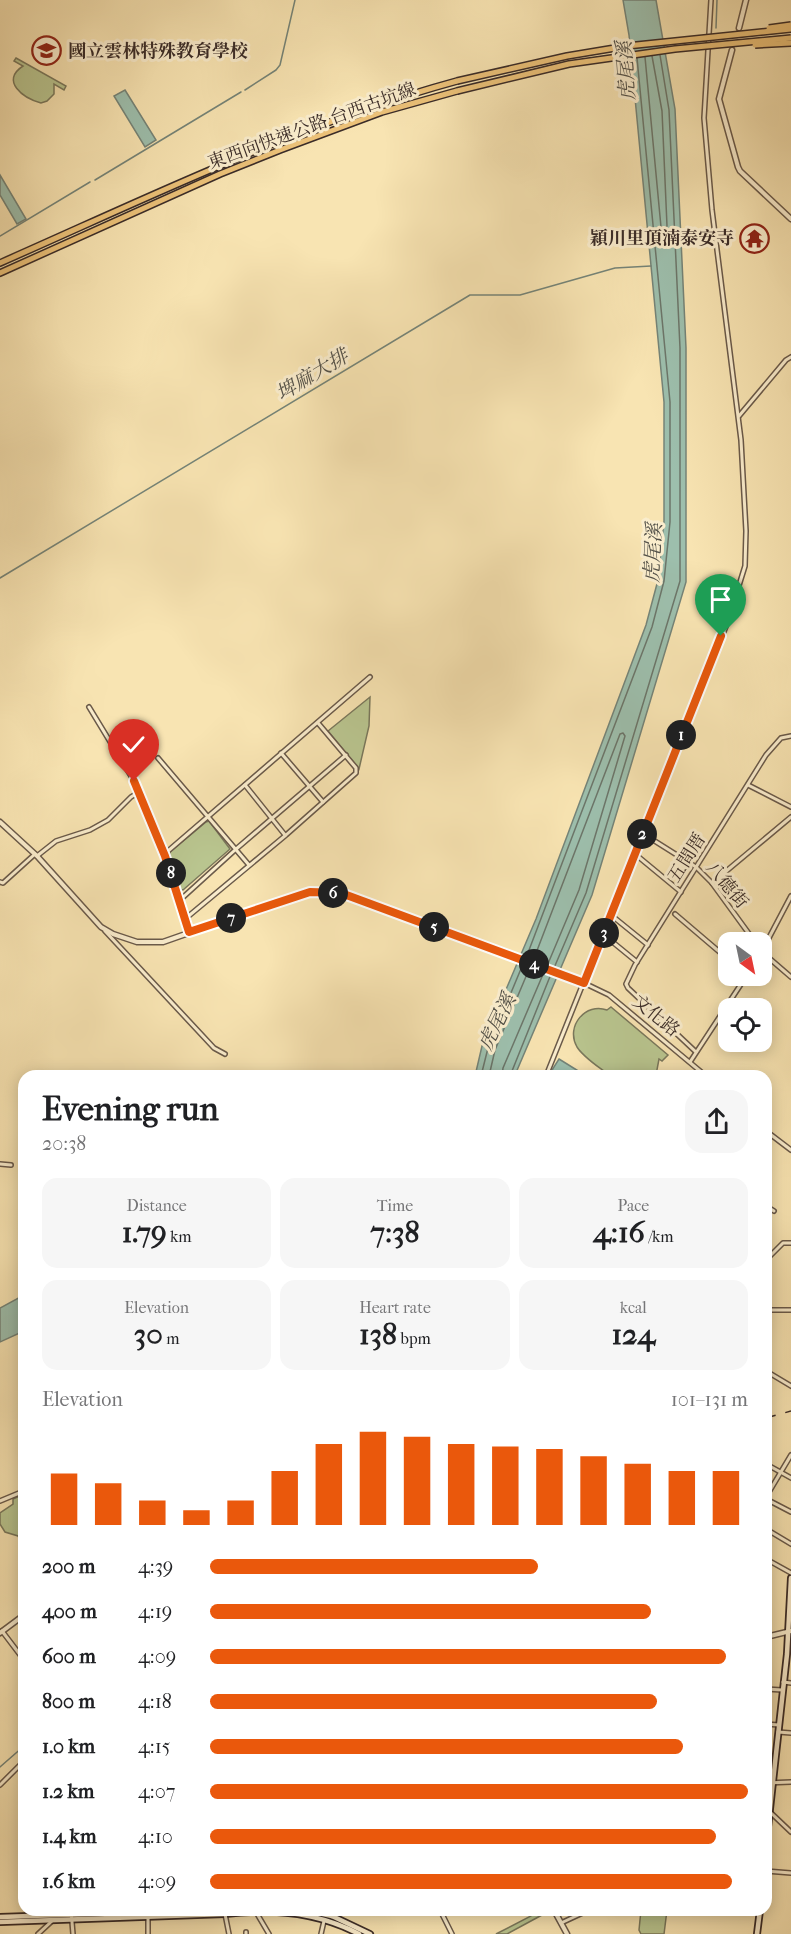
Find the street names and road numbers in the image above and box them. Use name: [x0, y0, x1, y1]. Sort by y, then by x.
street label: 東西向快速公路 台西古坑線: [205, 79, 419, 173]
street label: 五間厝: [664, 830, 710, 886]
street label: 八德街: [702, 857, 752, 913]
street label: 文化路: [628, 991, 684, 1041]

